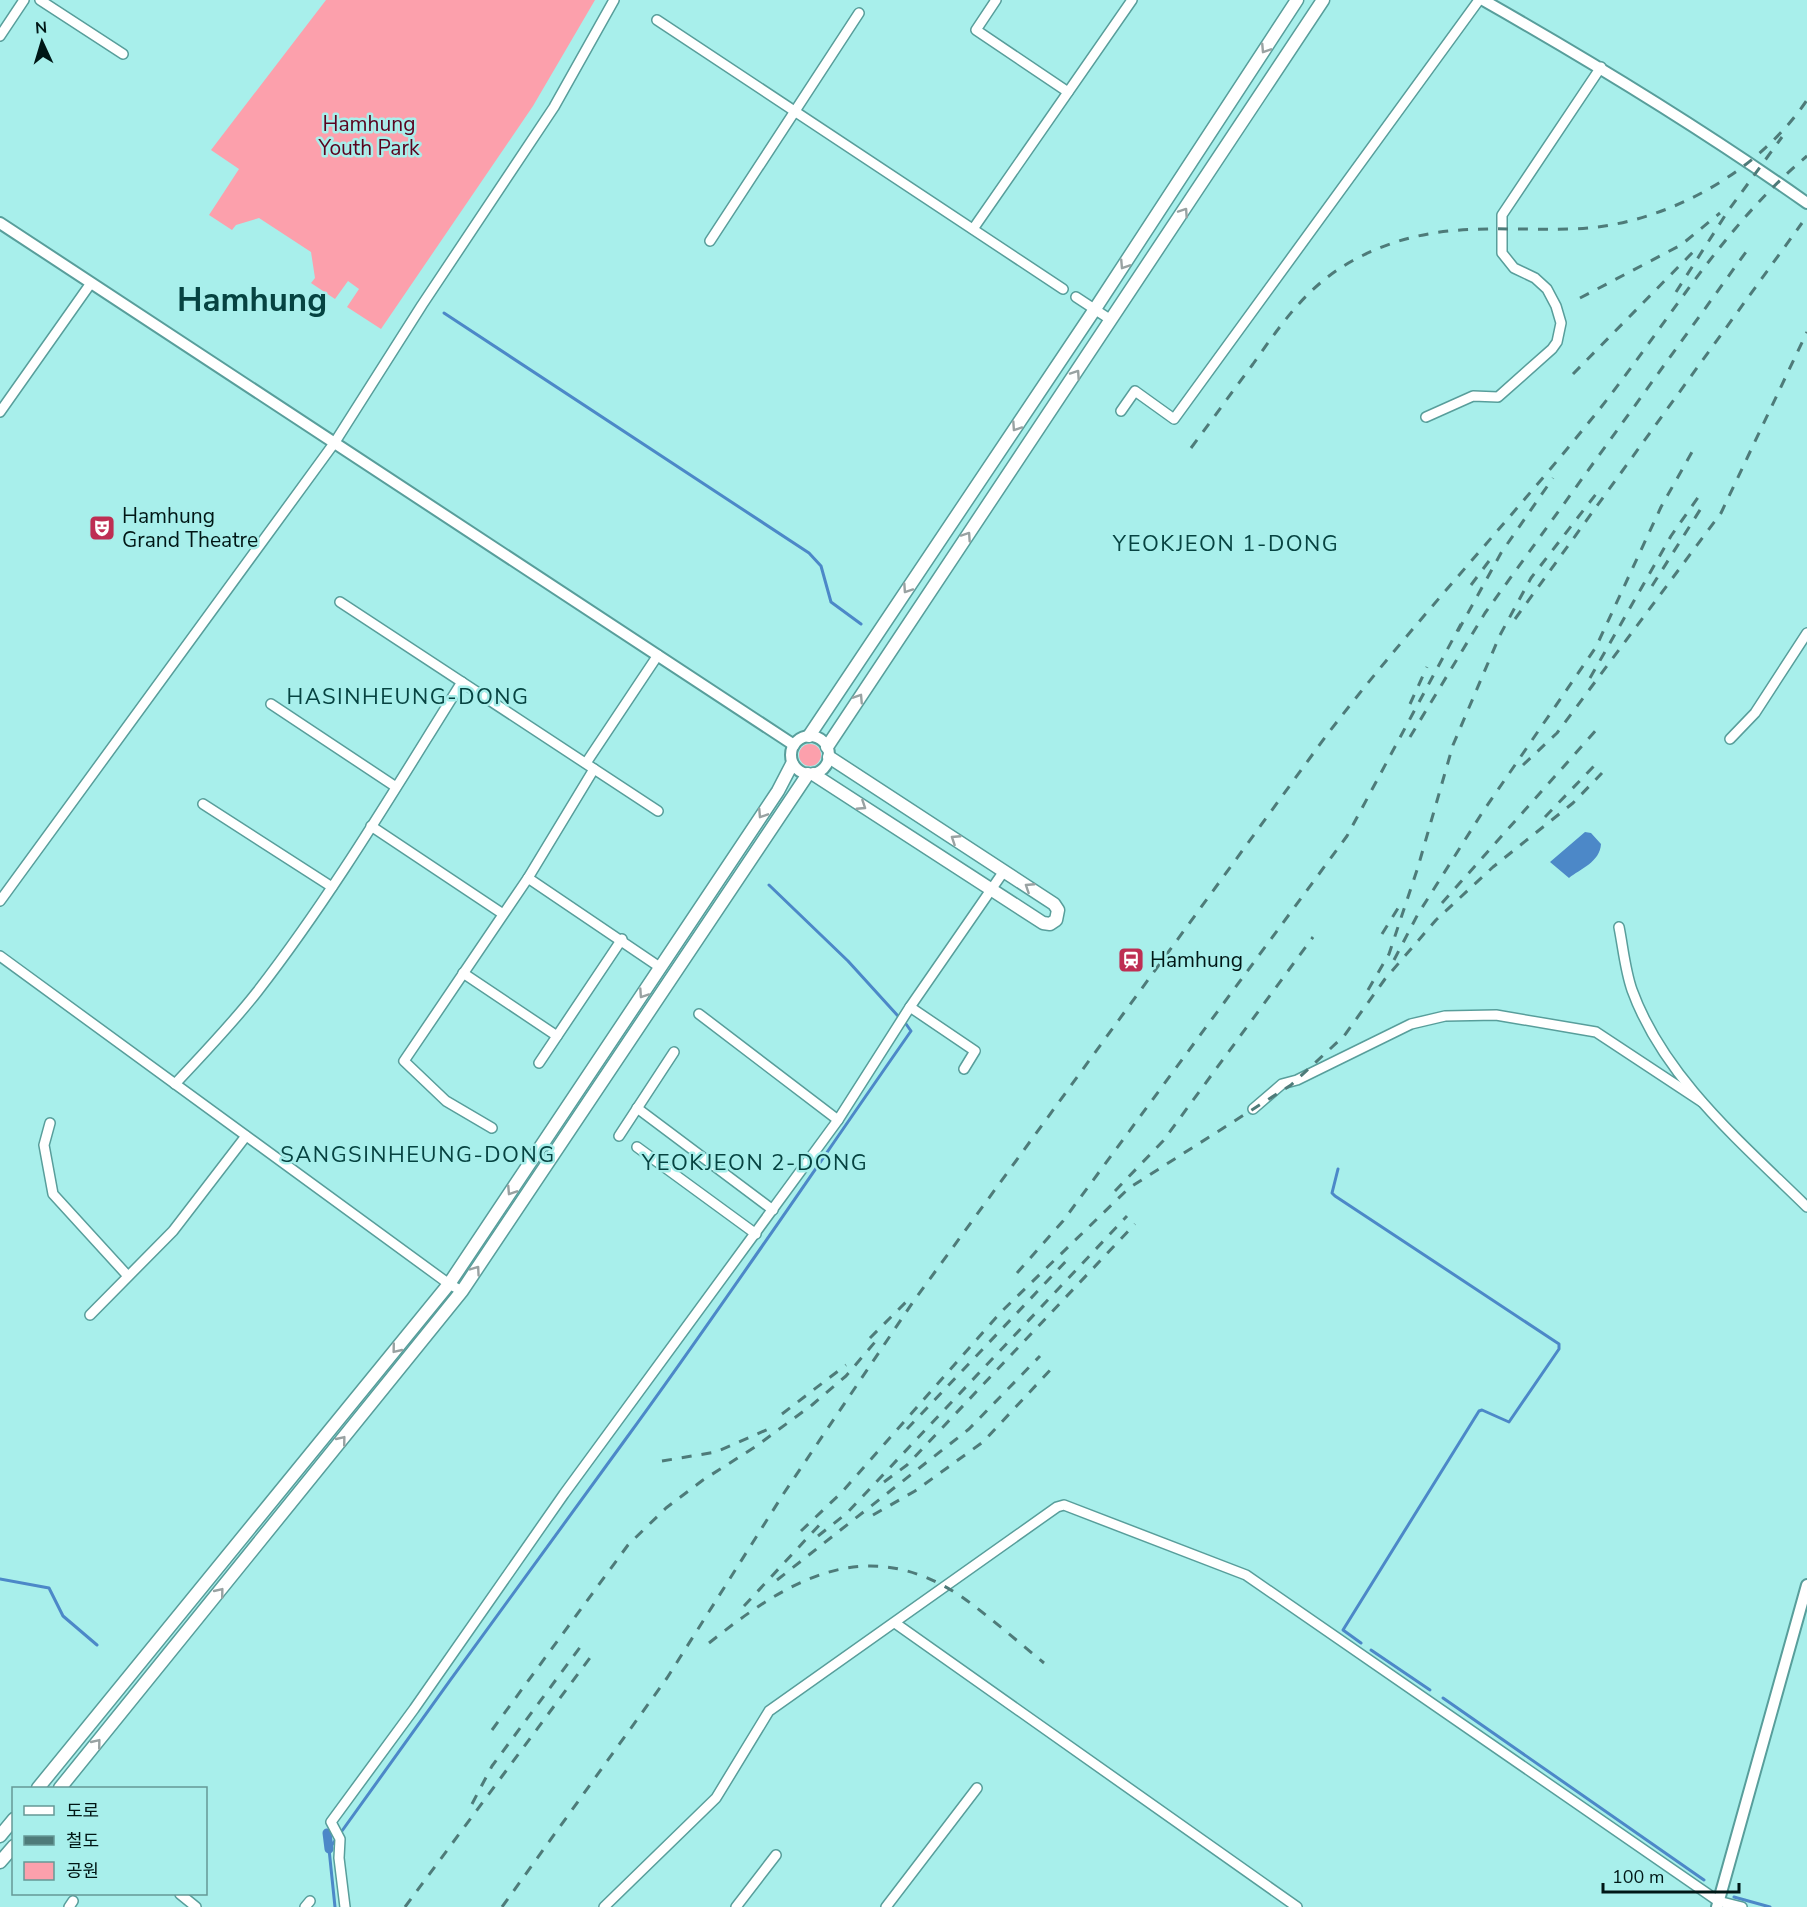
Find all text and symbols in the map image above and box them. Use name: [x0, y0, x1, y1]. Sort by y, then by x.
north arrow: [12, 12, 72, 72]
text: N: [34, 17, 48, 39]
one-way arrow: [1261, 42, 1272, 53]
park label: Hamhung Youth Park: [318, 110, 420, 162]
one-way arrow: [1177, 208, 1188, 219]
one-way arrow: [1119, 259, 1131, 269]
district label: Hamhung: [177, 278, 327, 323]
one-way arrow: [1068, 370, 1080, 380]
one-way arrow: [1012, 421, 1023, 432]
place label: Hamhung Grand Theatre: [122, 502, 258, 554]
theatre icon: Hamhung Grand Theatre: [87, 513, 117, 543]
district label: YEOKJEON 1-DONG: [1112, 529, 1339, 559]
one-way arrow: [960, 532, 972, 542]
one-way arrow: [903, 583, 914, 594]
district label: HASINHEUNG-DONG: [286, 682, 530, 712]
one-way arrow: [852, 694, 863, 705]
one-way arrow: [856, 798, 866, 810]
one-way arrow: [758, 807, 769, 818]
one-way arrow: [950, 835, 961, 846]
one-way arrow: [1025, 883, 1035, 895]
station icon: Hamhung: [1116, 945, 1146, 975]
place label: Hamhung: [1150, 946, 1243, 974]
one-way arrow: [639, 988, 650, 999]
district label: SANGSINHEUNG-DONG: [280, 1140, 556, 1170]
district label: YEOKJEON 2-DONG: [641, 1148, 868, 1178]
one-way arrow: [506, 1185, 518, 1195]
one-way arrow: [469, 1266, 480, 1277]
one-way arrow: [393, 1342, 404, 1353]
one-way arrow: [335, 1436, 346, 1447]
one-way arrow: [212, 1588, 223, 1599]
one-way arrow: [89, 1739, 100, 1750]
legend: [12, 1787, 207, 1895]
text: 도로: [66, 1799, 99, 1823]
text: 철도: [66, 1829, 99, 1853]
scale bar: [1603, 1856, 1740, 1894]
text: 공원: [66, 1859, 99, 1883]
text: 100 m: [1612, 1865, 1664, 1889]

